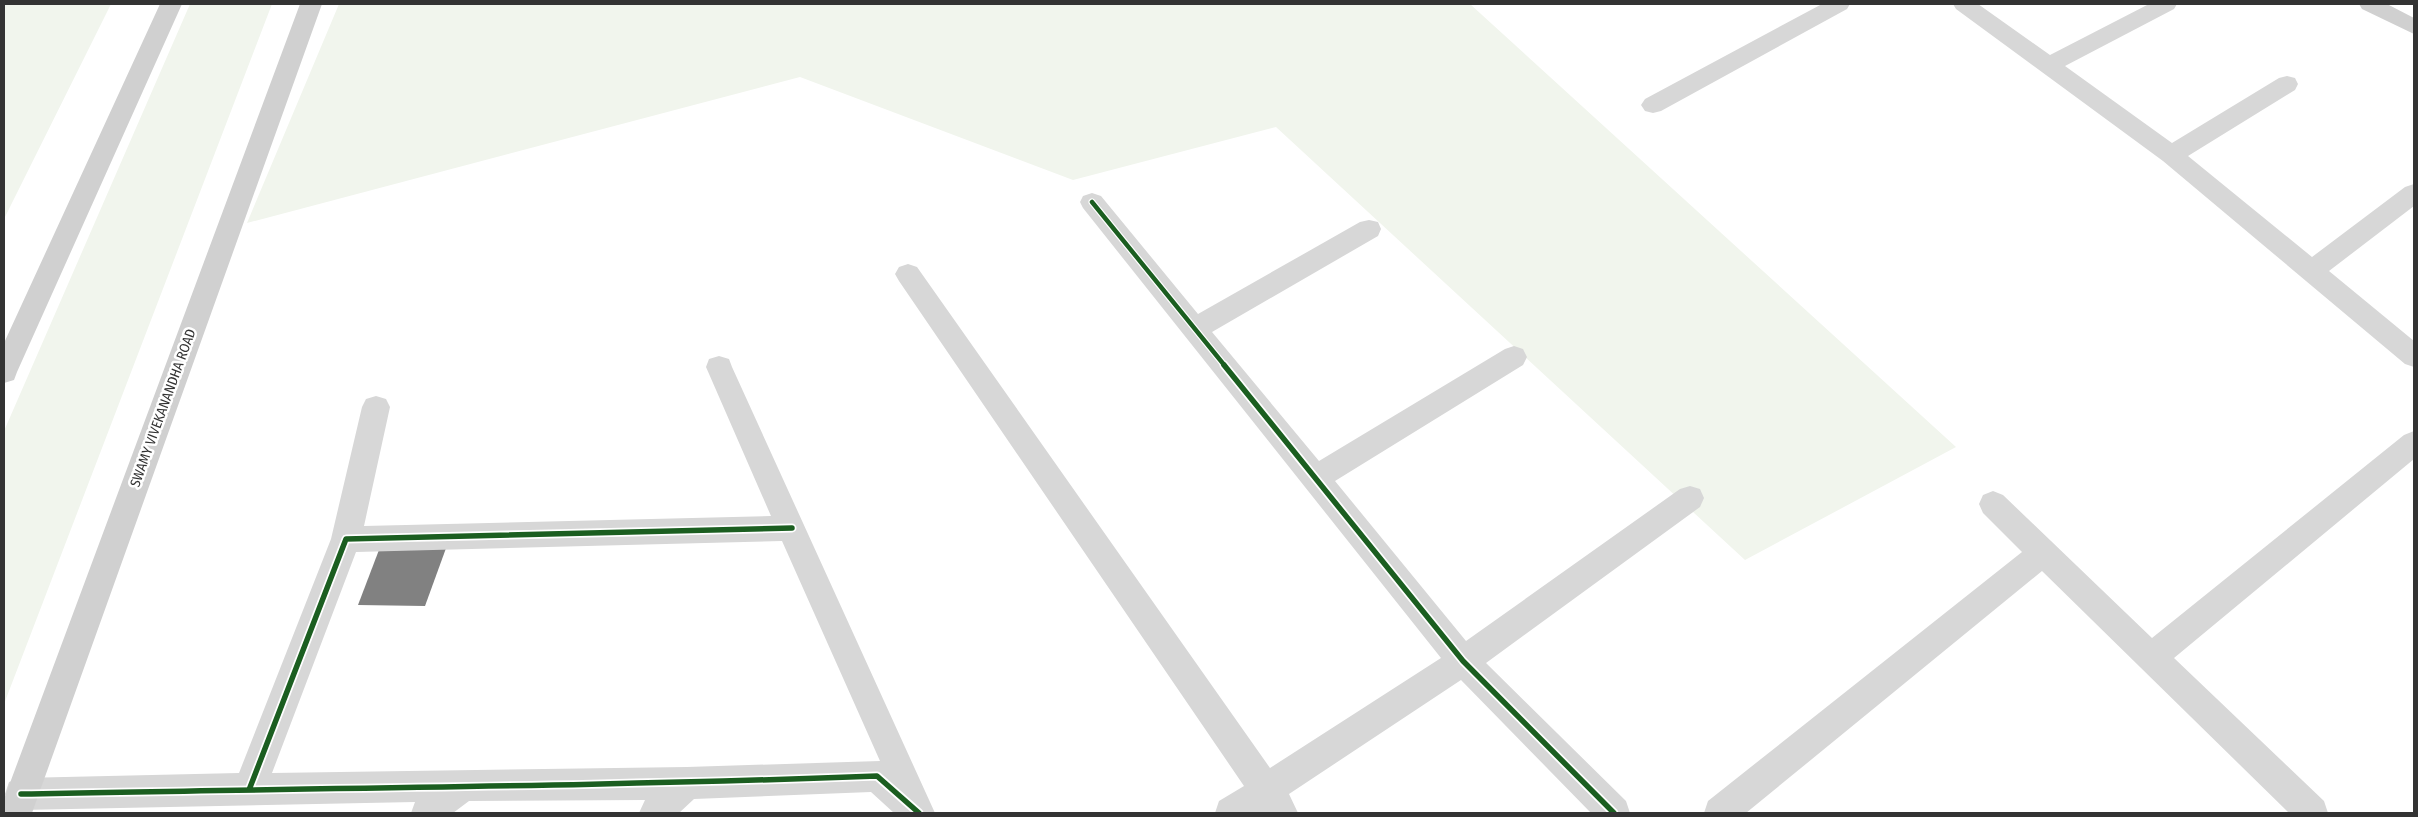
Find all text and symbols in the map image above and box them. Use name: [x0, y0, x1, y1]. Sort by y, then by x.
street label: SWAMY VIVEKANANDHA ROAD: [126, 327, 200, 489]

